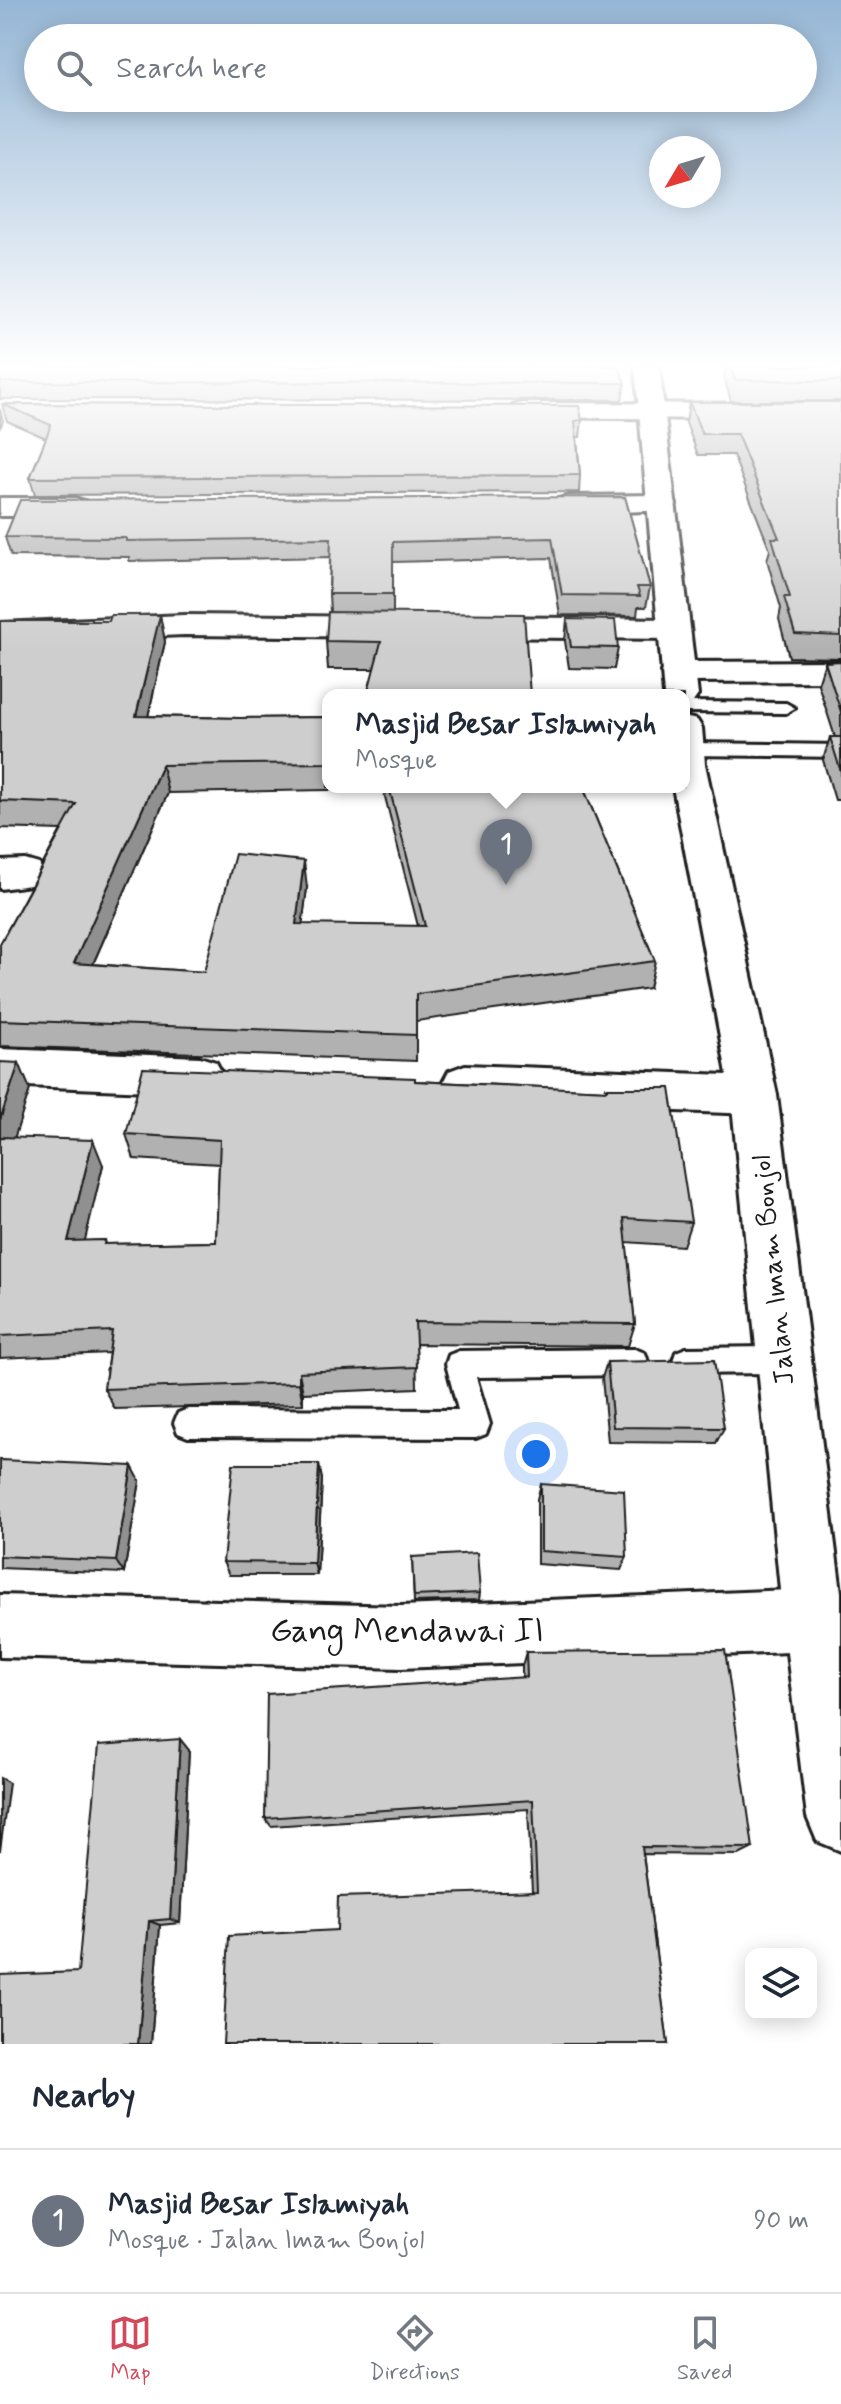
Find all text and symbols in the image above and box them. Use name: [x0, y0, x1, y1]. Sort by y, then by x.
search box: [24, 24, 817, 112]
icon: search: [52, 46, 96, 90]
text: Search here: [116, 49, 267, 88]
north arrow: [649, 136, 721, 208]
popup: [322, 689, 690, 793]
text: Masjid Besar Islamiyah: [355, 705, 657, 744]
text: Mosque: [355, 744, 437, 778]
pin: 1: [480, 819, 532, 885]
street label: Jalan Imam Bonjol: [744, 1153, 804, 1387]
your location: [516, 1434, 556, 1474]
street label: Gang Mendawai II: [270, 1609, 544, 1656]
map controls: [745, 1948, 817, 2020]
button: layers: [745, 1948, 817, 2020]
text: Nearby: [32, 2074, 136, 2119]
text: Masjid Besar Islamiyah: [108, 2185, 409, 2224]
text: 1: [52, 2204, 64, 2238]
text: 90 m: [754, 2204, 809, 2238]
text: Mosque · Jalan Imam Bonjol: [108, 2224, 424, 2258]
tab: Map: [108, 2311, 152, 2387]
tab: Directions: [369, 2311, 460, 2387]
tab: Saved: [677, 2311, 732, 2387]

